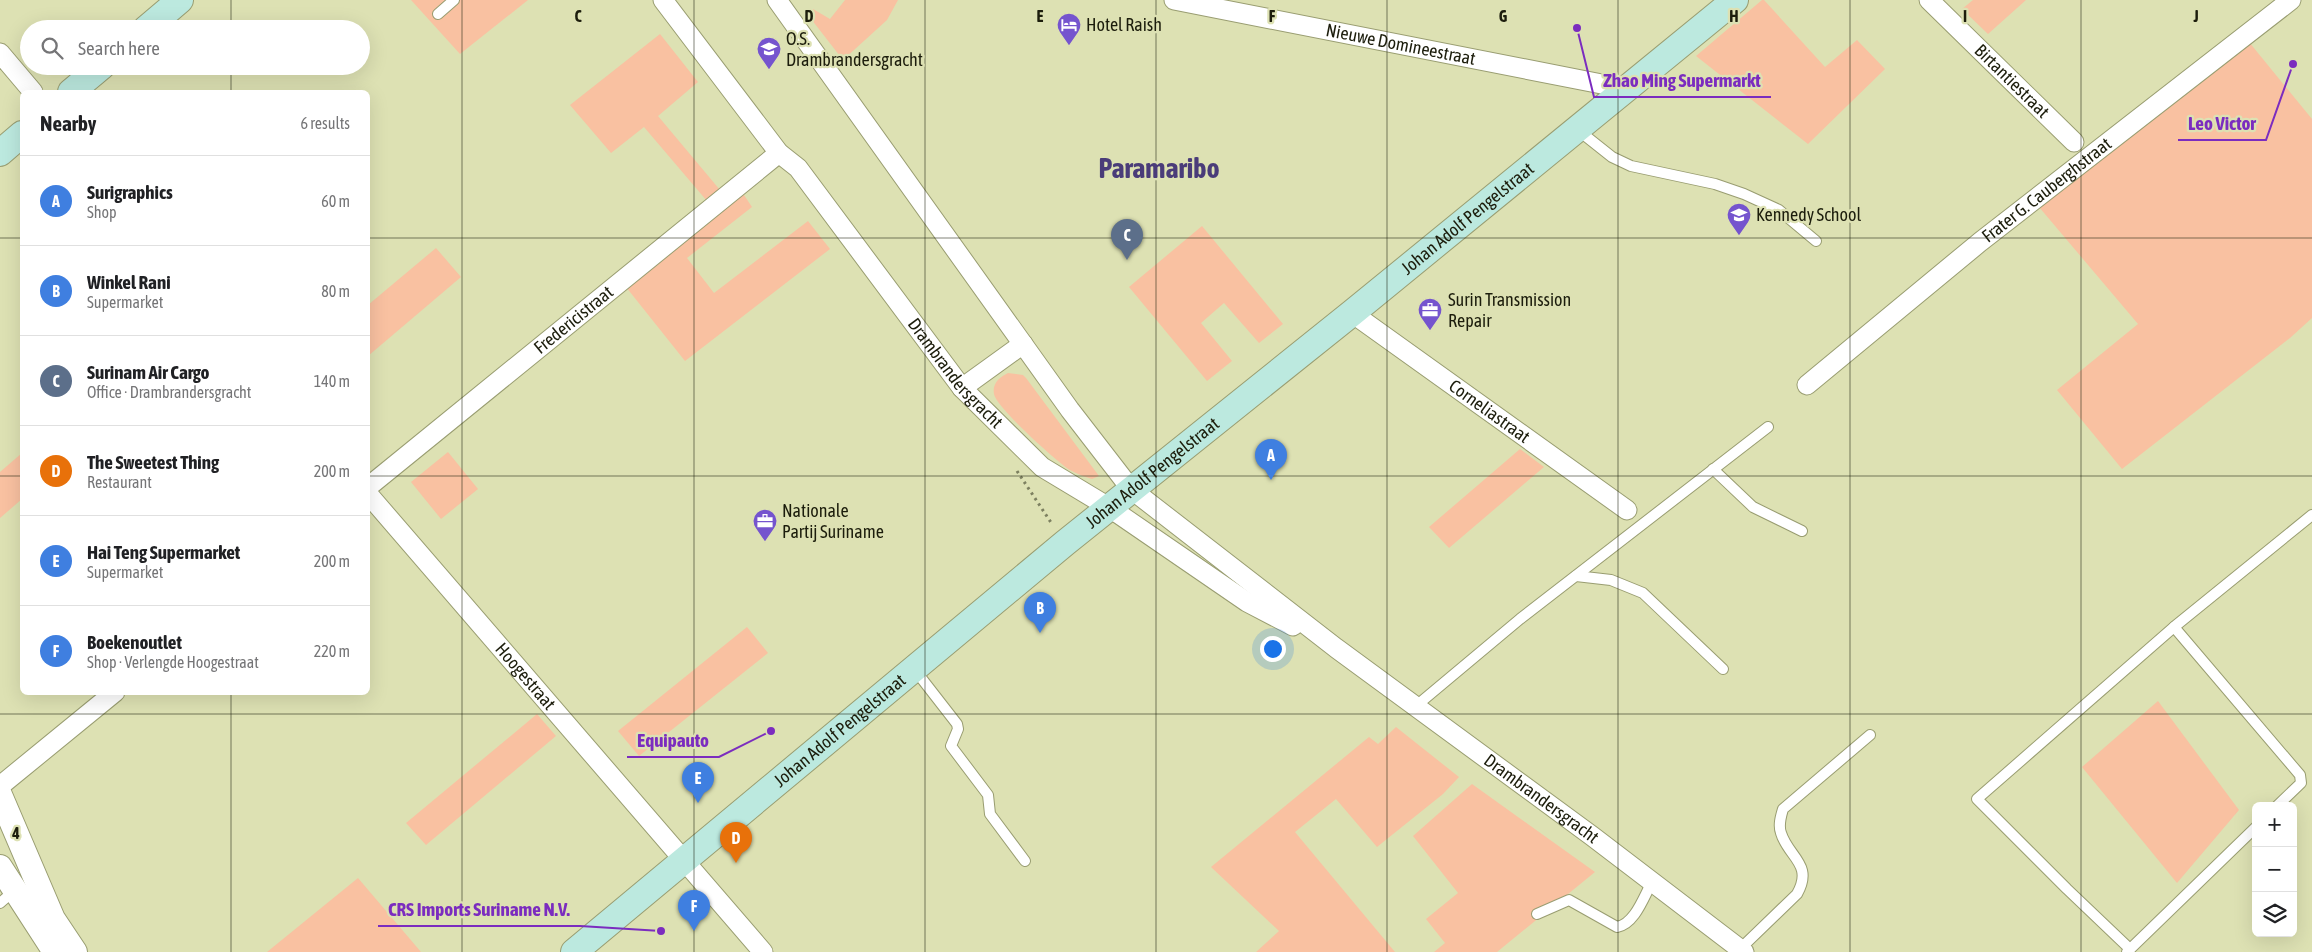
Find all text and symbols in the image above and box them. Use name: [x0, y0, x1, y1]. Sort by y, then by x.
text: C: [574, 7, 582, 25]
text: D: [805, 7, 814, 25]
text: E: [1037, 7, 1044, 25]
text: F: [1269, 7, 1276, 25]
text: G: [1499, 7, 1508, 25]
text: H: [1729, 7, 1739, 25]
text: I: [1963, 7, 1967, 25]
text: J: [2192, 7, 2199, 25]
hotel icon: Hotel Raish: [1056, 12, 1082, 46]
place label: Hotel Raish: [1086, 14, 1162, 35]
street label: Nieuwe Domineestraat: [1324, 19, 1477, 69]
search box: [20, 20, 370, 75]
place label: O.S. Drambrandersgracht: [786, 28, 923, 70]
icon: search: [38, 34, 66, 62]
school or university icon: O.S. Drambrandersgracht: [756, 36, 782, 70]
text: Search here: [78, 37, 160, 59]
street label: Birtantiestraat: [1971, 40, 2054, 122]
callout: Zhao Ming Supermarkt: [1594, 63, 1771, 97]
text: Zhao Ming Supermarkt: [1603, 69, 1761, 91]
callout: Leo Victor: [2178, 106, 2266, 140]
text: Nearby: [40, 111, 96, 135]
text: Leo Victor: [2188, 112, 2256, 134]
text: 6 results: [300, 114, 350, 132]
street label: Frater G. Cauberghstraat: [1978, 133, 2115, 247]
district label: Paramaribo: [1098, 152, 1220, 184]
street label: Johan Adolf Pengelstraat: [1397, 158, 1538, 279]
text: Surigraphics: [87, 181, 173, 203]
text: A: [52, 192, 60, 210]
text: 60 m: [321, 192, 350, 210]
school or university icon: Kennedy School: [1726, 202, 1752, 236]
text: Shop: [87, 203, 117, 221]
place label: Kennedy School: [1756, 204, 1861, 225]
pin: C: [1111, 219, 1143, 260]
text: Winkel Rani: [87, 271, 171, 293]
street label: Fredericistraat: [530, 281, 617, 358]
text: B: [52, 282, 60, 300]
text: 80 m: [321, 282, 350, 300]
place label: Surin Transmission Repair: [1448, 289, 1571, 331]
text: Supermarket: [87, 293, 163, 311]
office icon: Surin Transmission Repair: [1417, 297, 1443, 331]
street label: Drambrandersgracht: [904, 314, 1007, 432]
text: Surinam Air Cargo: [87, 361, 210, 383]
text: C: [52, 372, 60, 390]
text: 140 m: [314, 372, 350, 390]
street label: Corneliastraat: [1445, 375, 1534, 447]
text: Office · Drambrandersgracht: [87, 383, 251, 401]
street label: Johan Adolf Pengelstraat: [1081, 413, 1223, 532]
pin: A: [1255, 439, 1287, 480]
text: The Sweetest Thing: [87, 451, 219, 473]
text: D: [52, 462, 60, 480]
text: 200 m: [314, 462, 350, 480]
text: Restaurant: [87, 473, 152, 491]
place label: Nationale Partij Suriname: [782, 500, 884, 542]
office icon: Nationale Partij Suriname: [752, 508, 778, 542]
text: Hai Teng Supermarket: [87, 541, 240, 563]
text: E: [53, 552, 59, 570]
text: 200 m: [314, 552, 350, 570]
text: Supermarket: [87, 563, 163, 581]
pin: B: [1024, 592, 1056, 633]
text: Boekenoutlet: [87, 631, 182, 653]
your location: [1260, 636, 1286, 662]
street label: Hoogestraat: [491, 638, 560, 714]
text: F: [53, 642, 59, 660]
text: 220 m: [314, 642, 350, 660]
text: Shop · Verlengde Hoogestraat: [87, 653, 259, 671]
street label: Johan Adolf Pengelstraat: [769, 669, 910, 791]
callout: Equipauto: [627, 723, 719, 757]
text: Equipauto: [637, 729, 709, 751]
street label: Drambrandersgracht: [1480, 749, 1603, 847]
pin: E: [682, 762, 714, 803]
map controls: [2252, 802, 2297, 937]
button: +: [2252, 802, 2297, 847]
pin: D: [720, 822, 752, 863]
text: 4: [11, 824, 20, 842]
button: −: [2252, 847, 2297, 892]
pin: F: [678, 890, 710, 931]
callout: CRS Imports Suriname N.V.: [378, 892, 580, 926]
button: layers: [2252, 892, 2297, 937]
text: CRS Imports Suriname N.V.: [388, 898, 571, 920]

